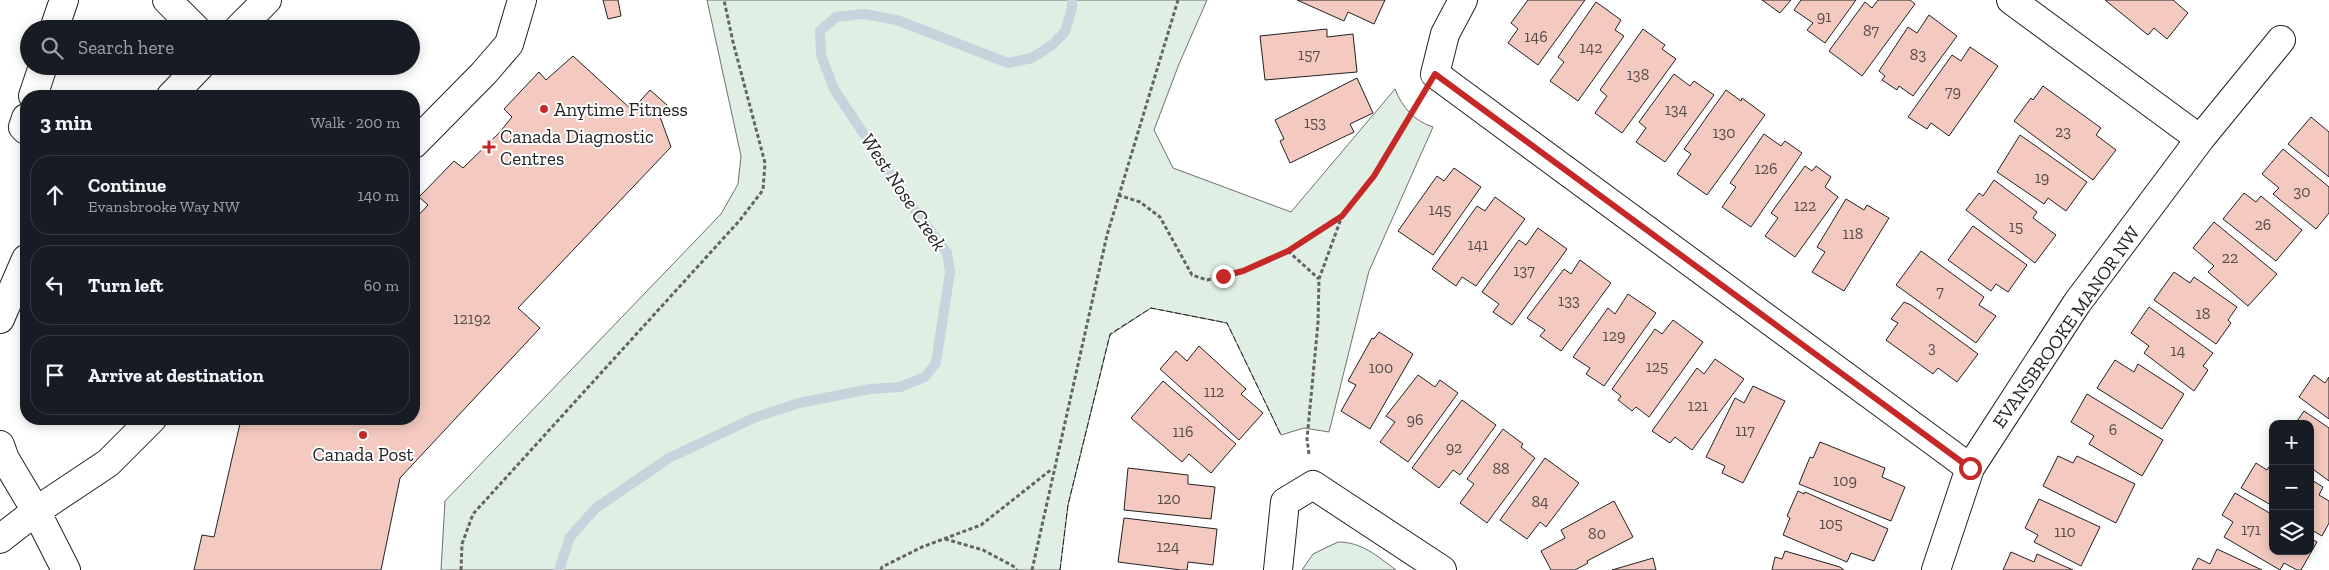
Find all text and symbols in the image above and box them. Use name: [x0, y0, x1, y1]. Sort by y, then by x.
house number: 91: [1817, 7, 1831, 26]
search box: [20, 20, 420, 75]
house number: 87: [1863, 21, 1880, 40]
house number: 146: [1524, 27, 1548, 46]
icon: search: [38, 34, 66, 62]
text: Search here: [78, 36, 174, 59]
house number: 142: [1579, 38, 1603, 57]
house number: 157: [1298, 45, 1320, 64]
house number: 83: [1910, 45, 1926, 64]
house number: 138: [1627, 65, 1649, 84]
house number: 79: [1945, 82, 1961, 101]
place label: Anytime Fitness: [554, 98, 688, 121]
house number: 134: [1665, 100, 1688, 119]
marker: Anytime Fitness: [538, 103, 550, 115]
text: 3 min: [40, 110, 92, 135]
text: Walk · 200 m: [311, 113, 400, 132]
house number: 153: [1304, 113, 1326, 132]
house number: 23: [2055, 122, 2071, 141]
house number: 130: [1712, 123, 1736, 142]
place label: Canada Diagnostic Centres: [500, 125, 654, 170]
water label: West Nose Creek: [856, 129, 952, 255]
marker: Canada Diagnostic Centres: [482, 140, 496, 154]
house number: 126: [1755, 159, 1777, 178]
house number: 19: [2035, 168, 2049, 187]
text: Continue: [88, 174, 166, 197]
icon: ahead: [41, 181, 69, 209]
house number: 30: [2293, 182, 2311, 201]
text: 140 m: [358, 186, 399, 205]
house number: 122: [1794, 196, 1816, 215]
text: Evansbrooke Way NW: [88, 197, 240, 216]
house number: 145: [1429, 200, 1451, 219]
house number: 26: [2255, 215, 2271, 234]
house number: 15: [2009, 217, 2023, 236]
street label: EVANSBROOKE MANOR NW: [1987, 221, 2145, 432]
house number: 118: [1843, 224, 1863, 243]
house number: 141: [1468, 235, 1488, 254]
house number: 22: [2222, 248, 2238, 267]
house number: 137: [1513, 261, 1535, 280]
route end: [1212, 265, 1235, 288]
icon: left: [41, 271, 69, 299]
text: Turn left: [88, 274, 163, 297]
text: 60 m: [364, 276, 399, 295]
house number: 7: [1936, 282, 1944, 301]
house number: 133: [1558, 291, 1580, 310]
house number: 18: [2196, 304, 2210, 323]
house number: 12192: [453, 309, 491, 328]
house number: 129: [1603, 326, 1625, 345]
house number: 3: [1928, 338, 1936, 357]
house number: 14: [2171, 341, 2186, 360]
house number: 125: [1646, 357, 1668, 376]
house number: 100: [1369, 358, 1393, 377]
icon: arrive: [41, 361, 69, 389]
text: Arrive at destination: [88, 364, 264, 387]
house number: 112: [1204, 382, 1224, 401]
house number: 121: [1688, 396, 1708, 415]
house number: 96: [1407, 410, 1424, 429]
house number: 6: [2109, 420, 2117, 439]
map controls: [2269, 420, 2314, 555]
button: +: [2269, 420, 2314, 465]
house number: 117: [1735, 421, 1755, 440]
house number: 116: [1173, 422, 1193, 441]
marker: Canada Post: [357, 429, 369, 441]
house number: 92: [1446, 438, 1462, 457]
place label: Canada Post: [312, 443, 414, 466]
route start: [1959, 457, 1982, 480]
house number: 88: [1492, 459, 1510, 478]
button: −: [2269, 465, 2314, 510]
house number: 109: [1833, 471, 1857, 490]
house number: 120: [1157, 489, 1181, 508]
house number: 84: [1531, 492, 1549, 511]
button: layers: [2269, 510, 2314, 555]
house number: 105: [1819, 514, 1843, 533]
house number: 171: [2241, 520, 2261, 539]
house number: 110: [2054, 522, 2076, 541]
house number: 80: [1588, 524, 1606, 543]
house number: 124: [1156, 537, 1180, 556]

